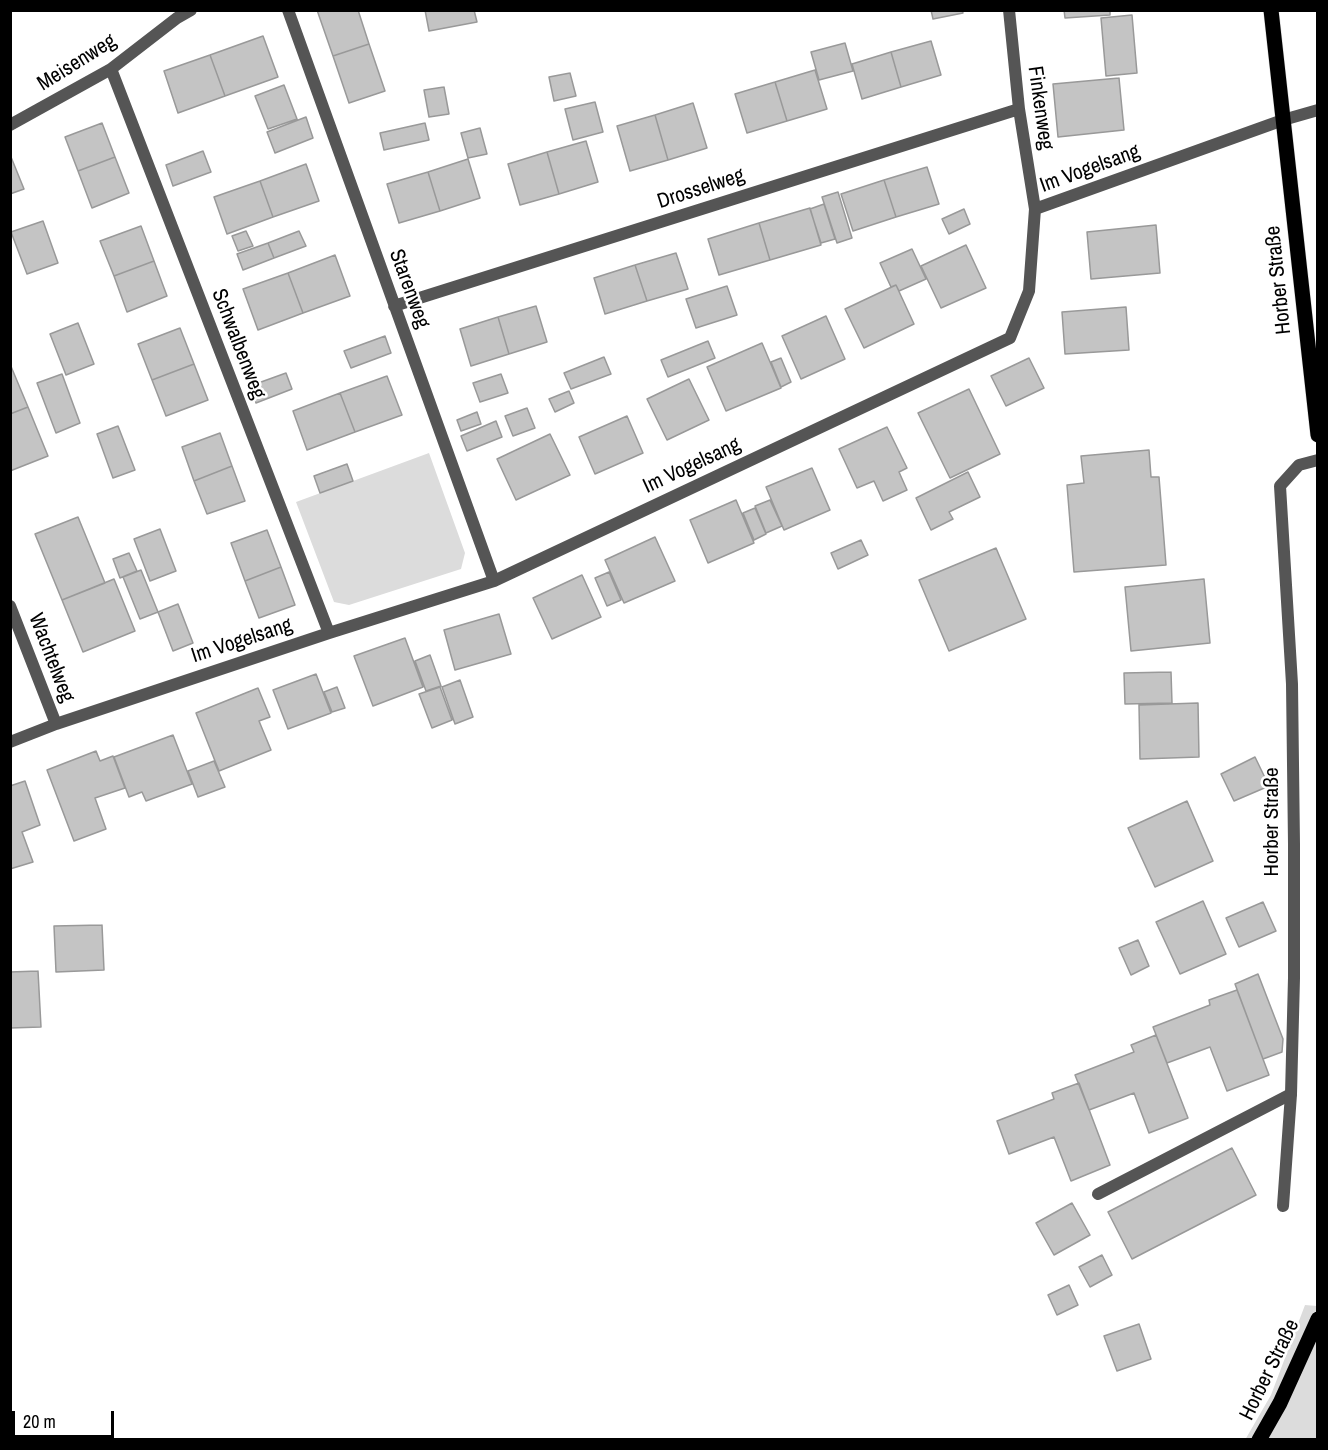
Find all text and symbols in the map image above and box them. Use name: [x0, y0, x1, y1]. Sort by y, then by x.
street label: Meisenweg: [33, 29, 121, 97]
street label: Finkenweg: [1022, 65, 1058, 151]
street label: Im Vogelsang: [1037, 139, 1143, 199]
street label: Drosselweg: [654, 163, 748, 215]
street label: Horber Straße: [1261, 224, 1297, 336]
street label: Starenweg: [383, 246, 435, 332]
street label: Schwalbenweg: [205, 285, 271, 403]
street label: Im Vogelsang: [639, 433, 745, 499]
street label: Wachtelweg: [23, 610, 79, 706]
street label: Im Vogelsang: [188, 613, 296, 669]
street label: Horber Straße: [1259, 767, 1285, 877]
street label: Horber Straße: [1235, 1315, 1305, 1425]
scale bar: [15, 1399, 117, 1437]
text: 20 m: [23, 1409, 56, 1434]

